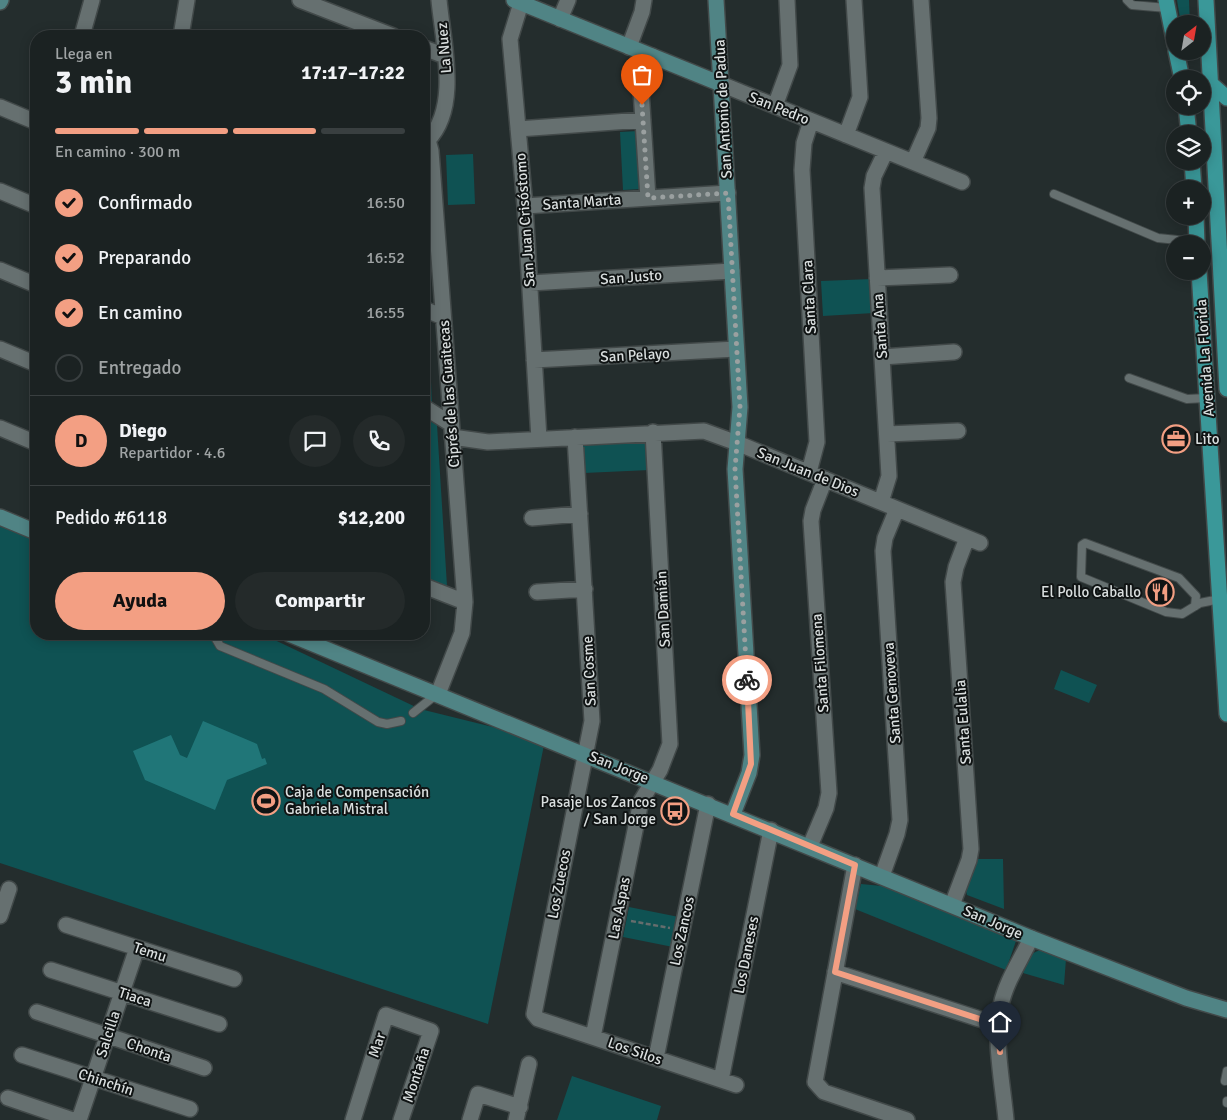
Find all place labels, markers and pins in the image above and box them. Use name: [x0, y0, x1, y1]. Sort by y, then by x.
pin: [621, 54, 663, 105]
office icon: Lito: [1161, 424, 1191, 454]
place label: Lito: [1195, 430, 1220, 448]
restaurant icon: El Pollo Caballo: [1145, 577, 1175, 607]
place label: El Pollo Caballo: [1041, 583, 1141, 601]
place label: Caja de Compensación Gabriela Mistral: [285, 783, 429, 818]
sports icon: Caja de Compensación Gabriela Mistral: [251, 786, 281, 816]
place label: Pasaje Los Zancos / San Jorge: [541, 793, 656, 828]
bus stop icon: Pasaje Los Zancos / San Jorge: [660, 796, 690, 826]
pin: [979, 1001, 1021, 1052]

